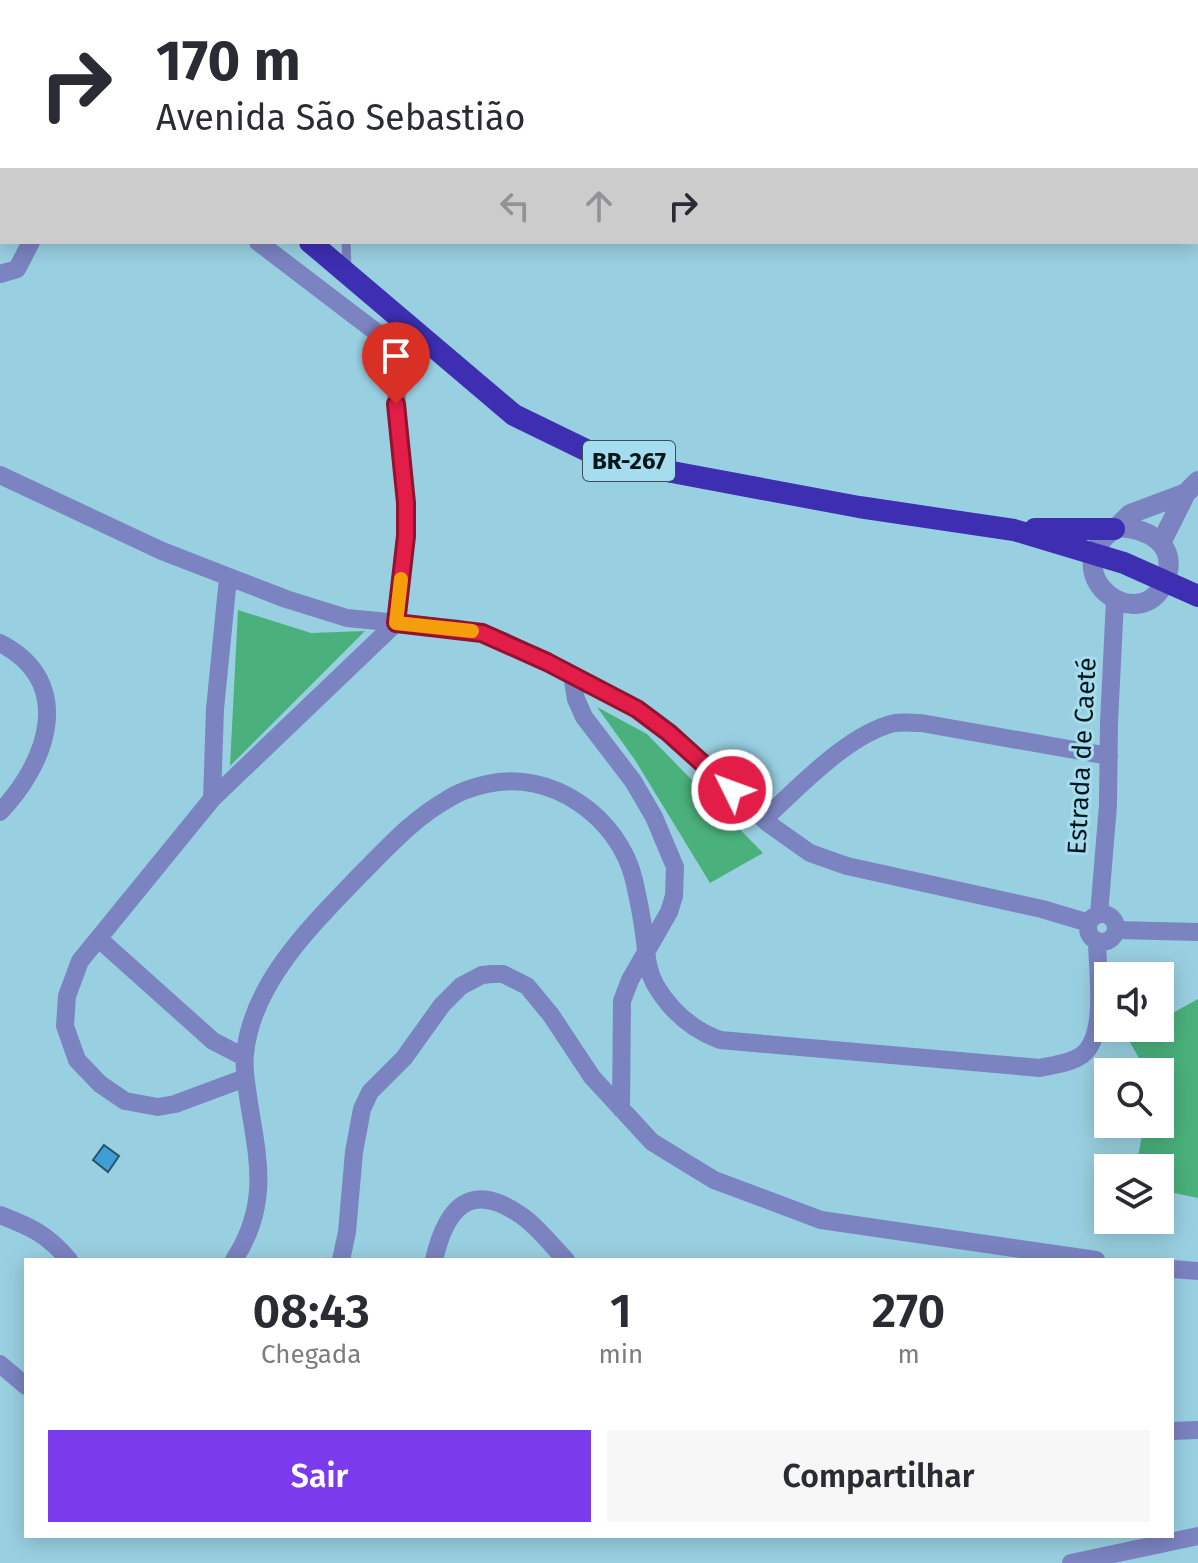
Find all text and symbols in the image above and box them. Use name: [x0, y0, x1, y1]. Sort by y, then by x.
text: 170 m: [156, 28, 301, 95]
icon: right: [24, 32, 128, 136]
text: Avenida São Sebastião: [156, 96, 526, 140]
icon: left: [493, 184, 537, 228]
icon: ahead: [577, 184, 621, 228]
icon: right: [661, 184, 705, 228]
pin: [362, 322, 430, 404]
icon: arrive: [374, 334, 418, 378]
road number: BR-267: [583, 441, 675, 481]
street label: Estrada de Caeté: [1061, 657, 1103, 855]
position arrow: [690, 748, 774, 832]
map controls: [1094, 962, 1174, 1234]
button: sound: [1094, 962, 1174, 1042]
button: search: [1094, 1058, 1174, 1138]
button: layers: [1094, 1154, 1174, 1234]
text: 08:43: [253, 1282, 370, 1340]
text: 1: [610, 1282, 632, 1340]
text: 270: [872, 1282, 945, 1340]
text: Chegada: [261, 1339, 362, 1370]
text: min: [598, 1339, 643, 1370]
text: m: [897, 1339, 920, 1370]
button: Sair: [48, 1430, 591, 1522]
button: Compartilhar: [607, 1430, 1150, 1522]

